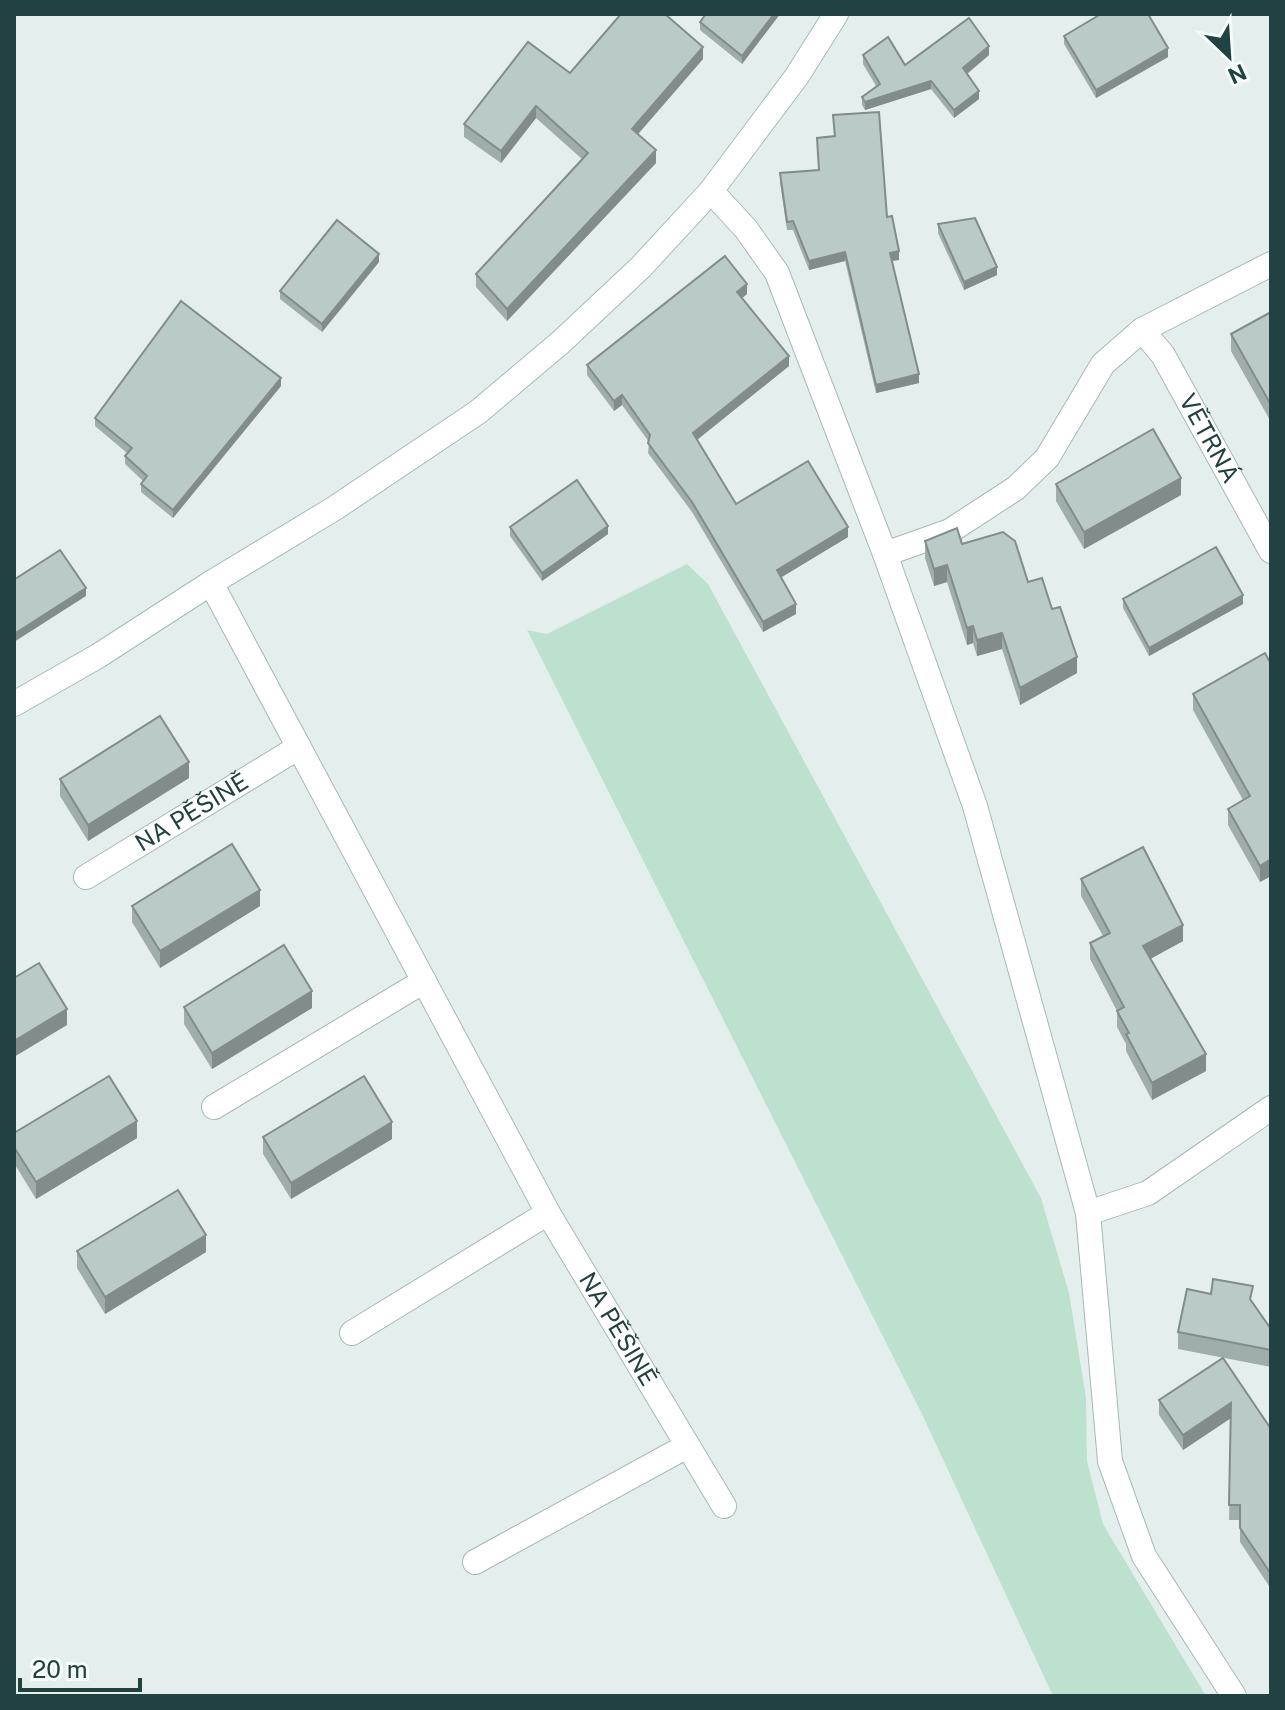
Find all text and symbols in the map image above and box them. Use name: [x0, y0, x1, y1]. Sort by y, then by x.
north arrow: [1189, 16, 1269, 96]
text: N: [1224, 59, 1251, 90]
street label: VĚTRNÁ: [1174, 389, 1246, 487]
street label: NA PĚŠINĚ: [130, 766, 253, 857]
street label: NA PĚŠINĚ: [574, 1267, 663, 1390]
scale bar: [20, 1642, 140, 1692]
text: 20 m: [32, 1655, 88, 1683]

